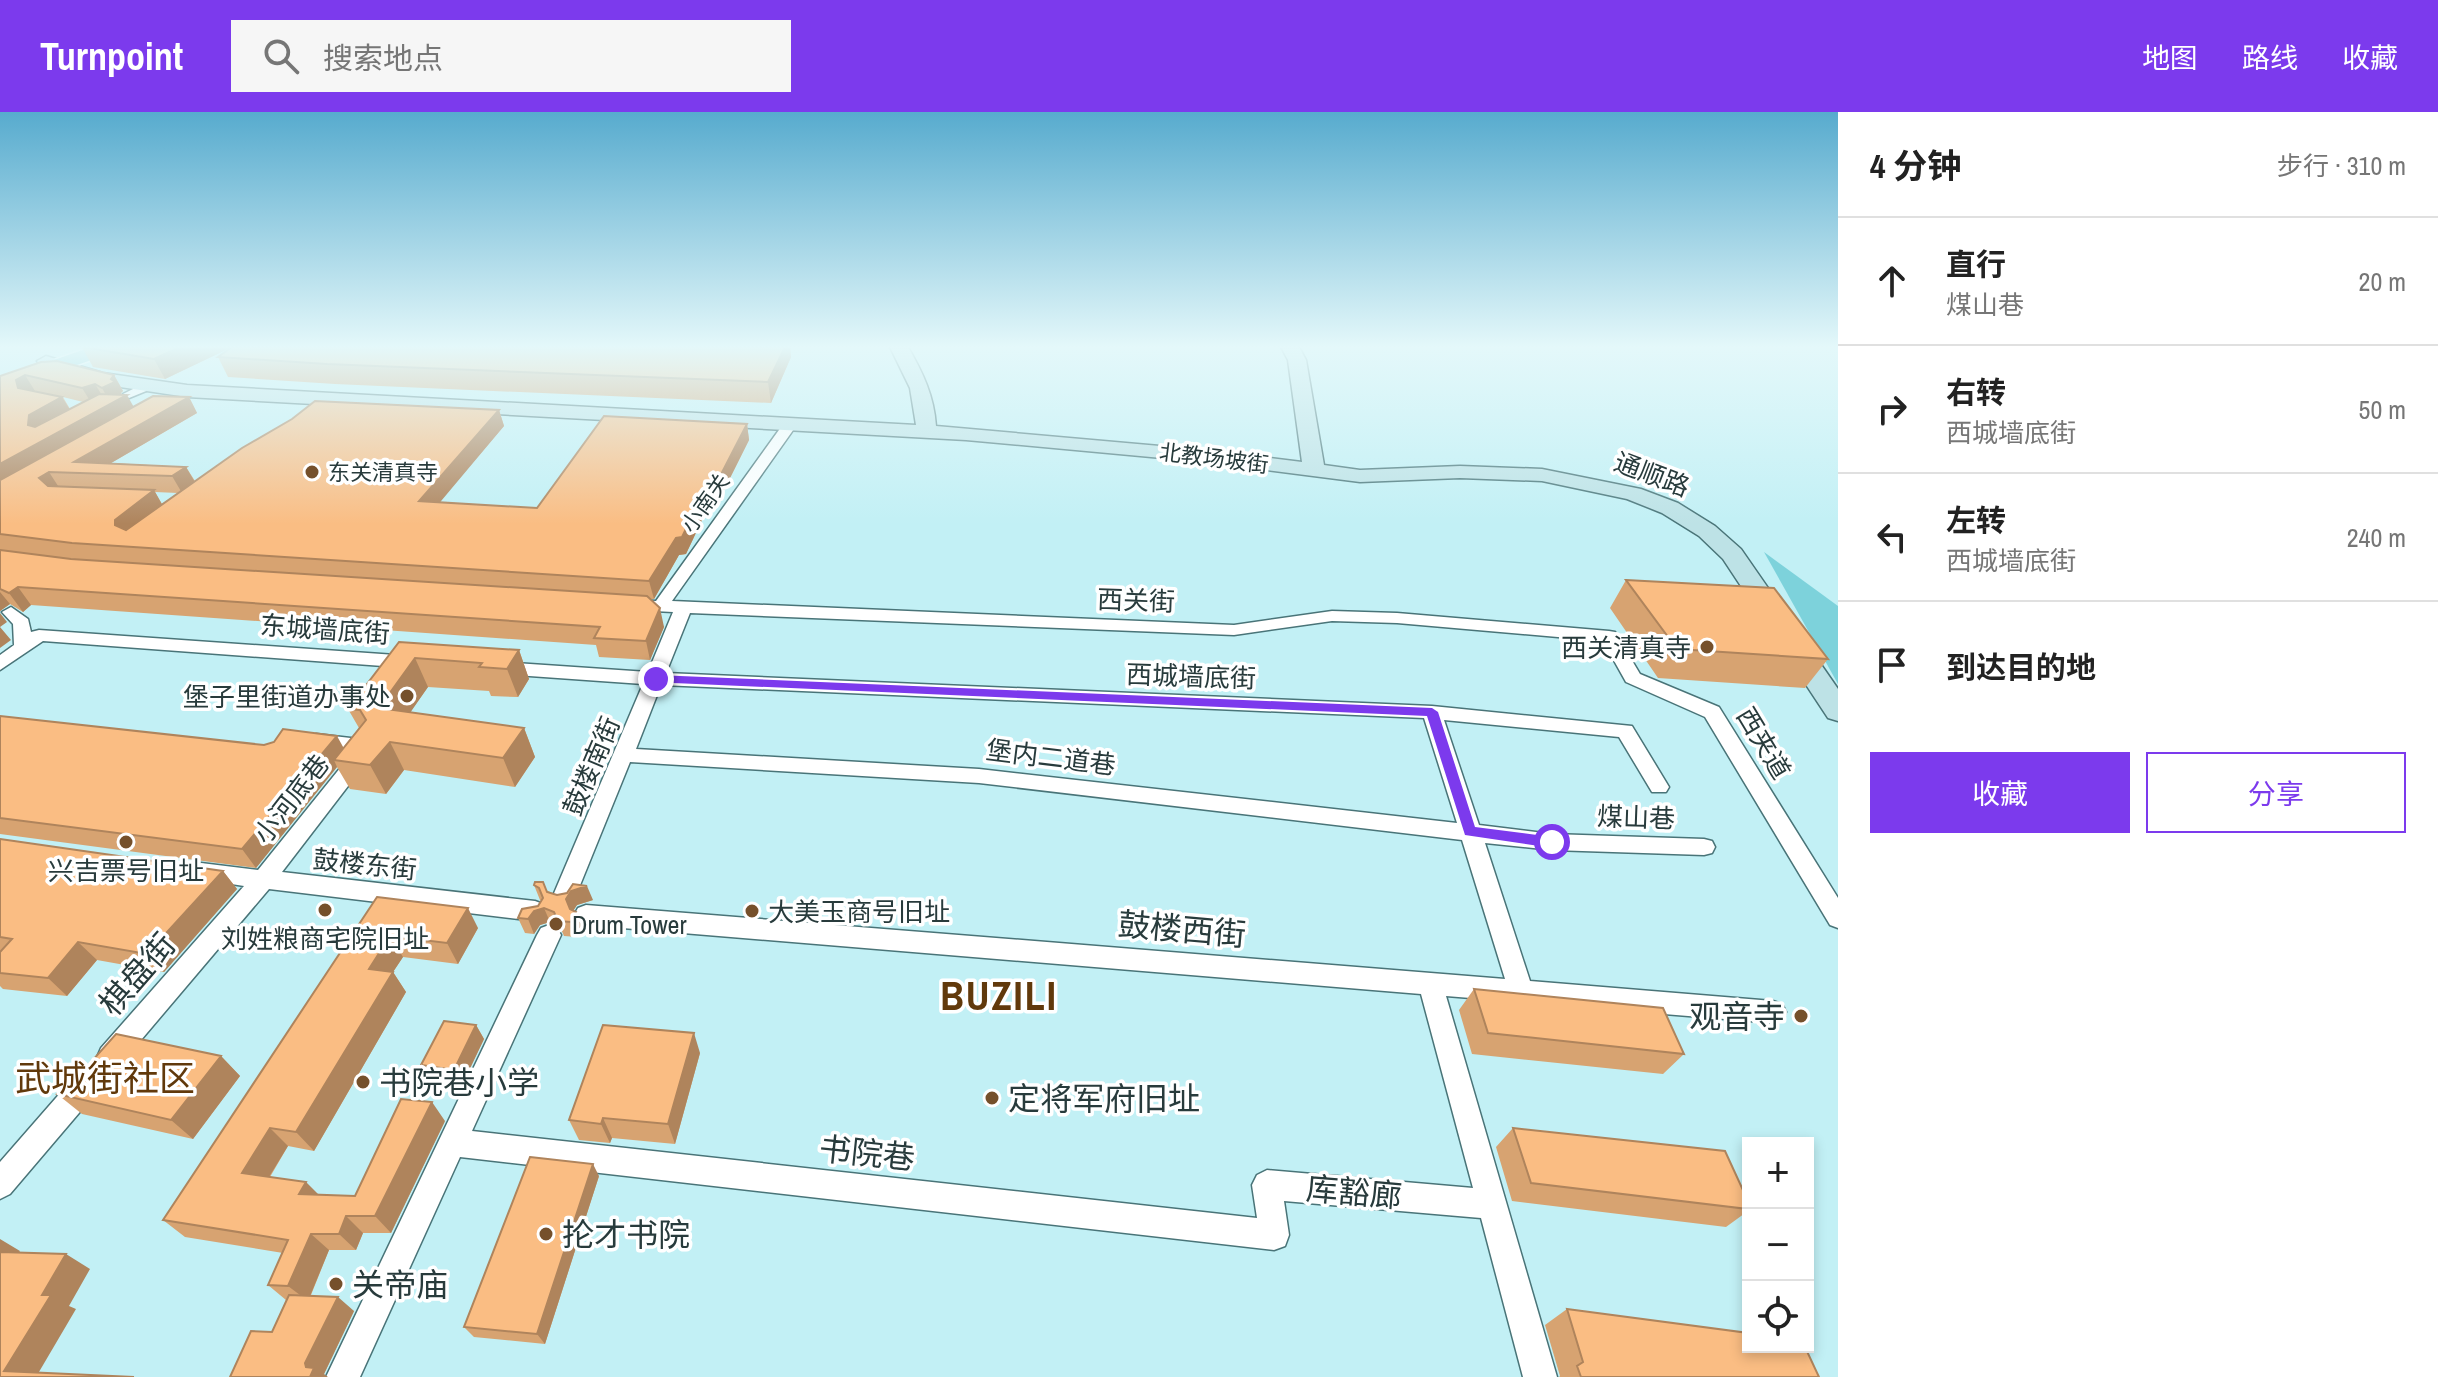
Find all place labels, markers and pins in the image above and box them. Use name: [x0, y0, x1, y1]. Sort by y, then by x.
place label: 东关清真寺: [328, 457, 438, 487]
marker: 东关清真寺: [303, 463, 321, 481]
place label: 西关清真寺: [1561, 630, 1691, 665]
marker: 西关清真寺: [1698, 638, 1716, 656]
place label: 堡子里街道办事处: [183, 679, 391, 714]
marker: 堡子里街道办事处: [398, 687, 416, 705]
marker: 兴吉票号旧址: [117, 833, 135, 851]
place label: 兴吉票号旧址: [48, 853, 204, 888]
place label: 大美玉商号旧址: [768, 894, 950, 929]
marker: 刘姓粮商宅院旧址: [316, 901, 334, 919]
marker: 大美玉商号旧址: [743, 902, 761, 920]
place label: Drum Tower: [572, 907, 687, 942]
marker: Drum Tower: [547, 915, 565, 933]
place label: 刘姓粮商宅院旧址: [221, 921, 429, 956]
place label: 观音寺: [1689, 995, 1785, 1038]
marker: 观音寺: [1792, 1007, 1810, 1025]
place label: 书院巷小学: [379, 1061, 539, 1104]
marker: 书院巷小学: [354, 1073, 372, 1091]
place label: 定将军府旧址: [1008, 1077, 1200, 1120]
marker: 定将军府旧址: [983, 1089, 1001, 1107]
place label: 抡才书院: [562, 1213, 690, 1256]
marker: 抡才书院: [537, 1225, 555, 1243]
place label: 关帝庙: [352, 1263, 448, 1306]
marker: 关帝庙: [327, 1275, 345, 1293]

